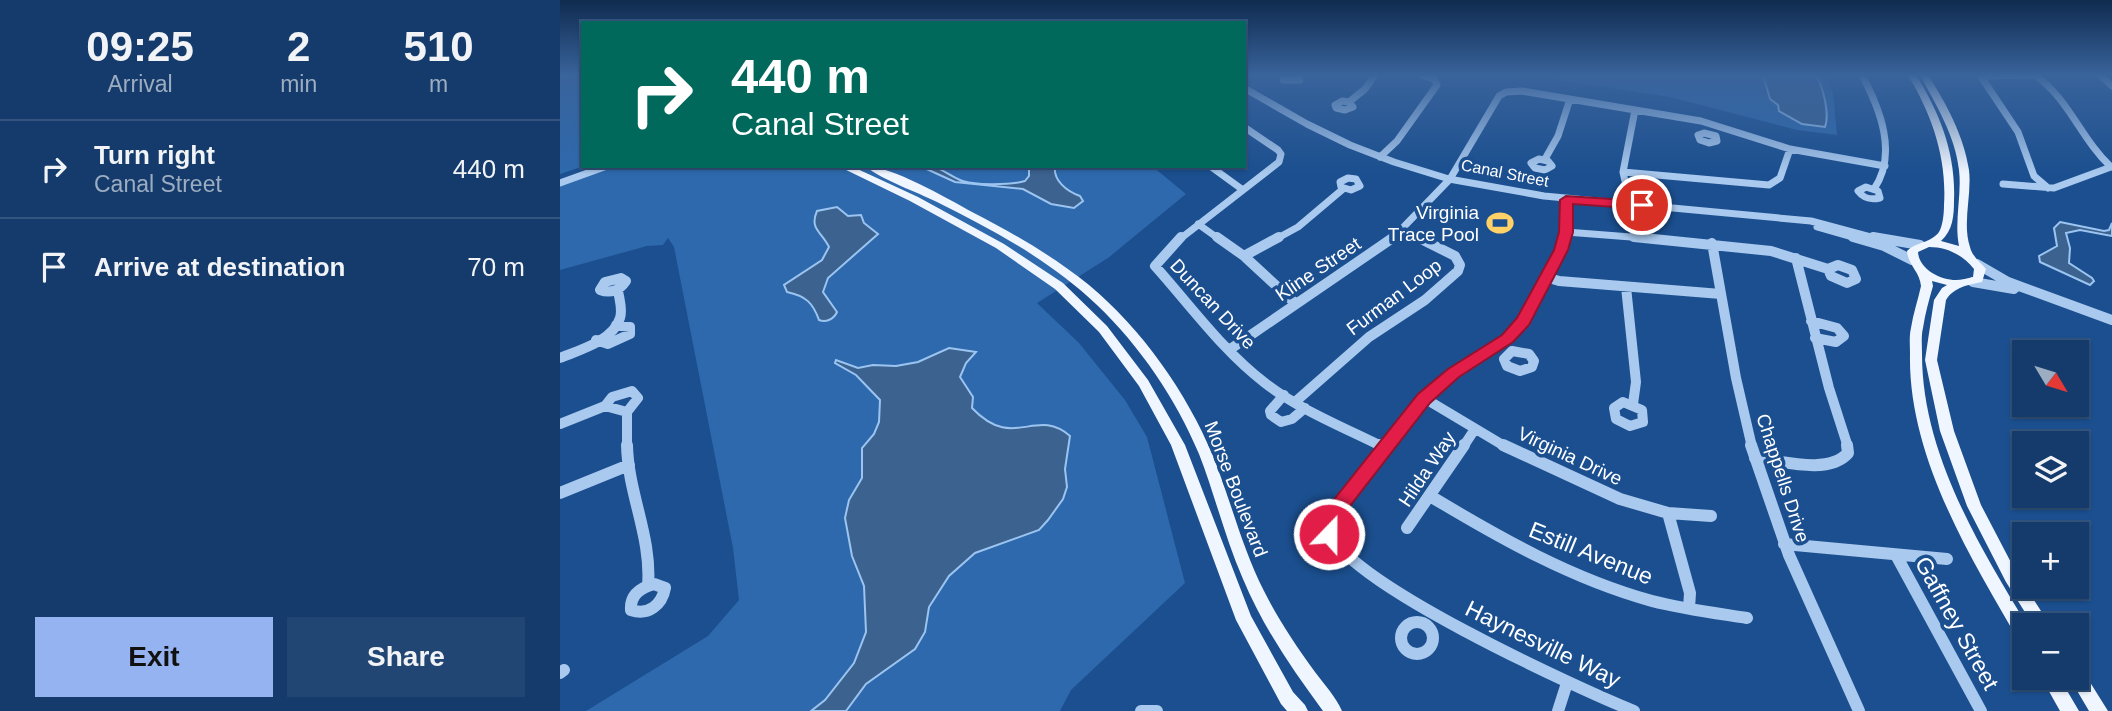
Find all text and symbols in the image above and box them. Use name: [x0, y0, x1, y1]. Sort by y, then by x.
text: 09:25: [86, 23, 194, 70]
text: 2: [287, 23, 310, 70]
text: 510: [404, 23, 474, 70]
icon: right: [616, 49, 707, 140]
text: 440 m: [731, 49, 870, 103]
text: Arrival: [107, 71, 173, 97]
text: min: [280, 71, 317, 97]
text: m: [429, 71, 448, 97]
text: Canal Street: [731, 106, 909, 142]
text: Turn right: [94, 140, 215, 170]
icon: right: [35, 150, 73, 188]
text: 440 m: [453, 154, 525, 184]
street label: Canal Street: [1460, 156, 1551, 190]
text: Canal Street: [94, 171, 222, 197]
pin: [1612, 175, 1672, 235]
icon: arrive: [1623, 186, 1661, 224]
place label: Virginia Trace Pool: [1388, 202, 1479, 245]
sports icon: Virginia Trace Pool: [1485, 208, 1515, 238]
street label: Kline Street: [1271, 232, 1365, 305]
icon: arrive: [35, 248, 73, 286]
text: Arrive at destination: [94, 252, 345, 282]
text: 70 m: [467, 252, 525, 282]
street label: Duncan Drive: [1166, 255, 1260, 353]
street label: Furman Loop: [1343, 255, 1445, 339]
north arrow: [2012, 340, 2090, 416]
map controls: [2012, 340, 2089, 690]
street label: Chappells Drive: [1752, 411, 1814, 545]
street label: Morse Boulevard: [1200, 418, 1272, 560]
street label: Virginia Drive: [1515, 423, 1625, 489]
street label: Hilda Way: [1394, 427, 1460, 510]
button: layers: [2012, 431, 2089, 508]
position arrow: [1292, 497, 1366, 571]
street label: Estill Avenue: [1525, 516, 1657, 590]
button: +: [2012, 522, 2089, 599]
street label: Gaffney Street: [1910, 552, 2005, 695]
street label: Haynesville Way: [1461, 595, 1625, 693]
button: −: [2012, 613, 2089, 690]
button: Exit: [35, 617, 273, 697]
button: Share: [287, 617, 525, 697]

